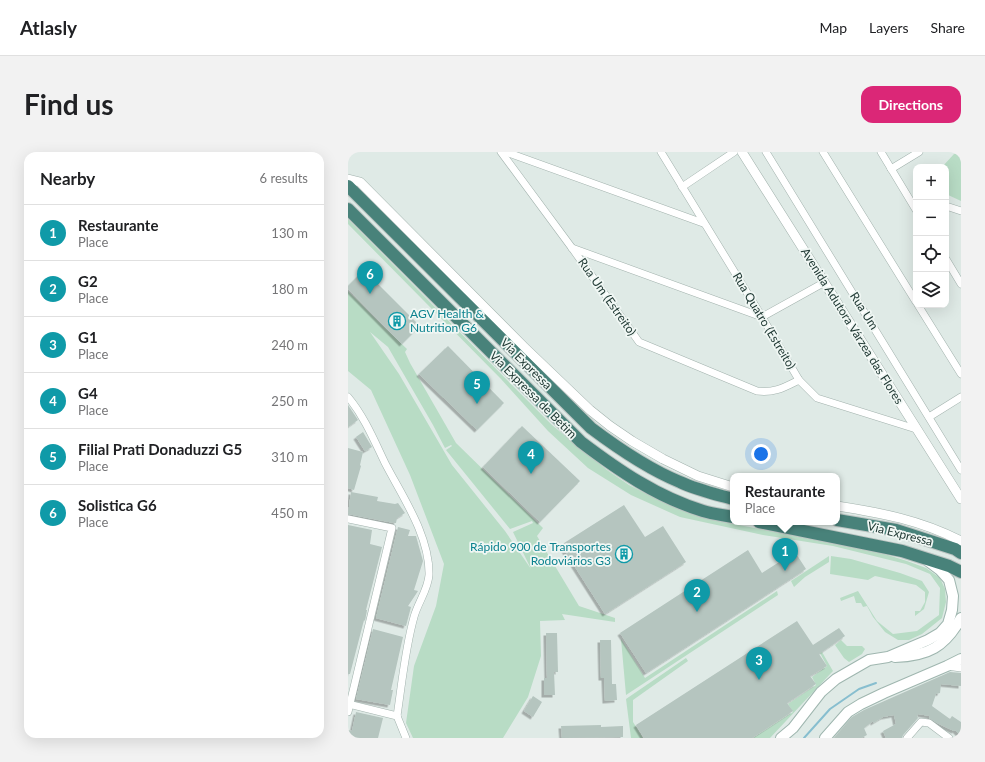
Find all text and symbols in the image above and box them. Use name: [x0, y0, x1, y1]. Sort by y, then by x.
text: Atlasly: [20, 16, 77, 39]
text: Map: [819, 19, 847, 36]
text: Layers: [869, 19, 909, 36]
text: Share: [931, 19, 965, 36]
button: Directions: [861, 86, 961, 123]
text: Find us: [24, 87, 114, 121]
map controls: [913, 164, 949, 308]
button: +: [913, 164, 949, 200]
text: Nearby: [40, 168, 95, 189]
text: 6 results: [260, 170, 308, 186]
button: −: [913, 200, 949, 236]
text: Restaurante: [78, 216, 158, 234]
text: 1: [49, 225, 57, 241]
text: 130 m: [271, 225, 308, 241]
text: Place: [78, 234, 108, 250]
button: locate: [913, 236, 949, 272]
street label: Avenida Adutora Várzea das Flores: [798, 245, 907, 407]
street label: Rua Um (Estreito): [575, 255, 640, 338]
pin: 6: [357, 261, 383, 294]
street label: Rua Quatro (Estreito): [730, 270, 799, 372]
text: G2: [78, 272, 98, 290]
button: layers: [913, 272, 949, 308]
text: 2: [49, 281, 57, 297]
text: 180 m: [271, 281, 308, 297]
street label: Rua Um: [847, 289, 882, 332]
text: Place: [78, 290, 108, 306]
place label: AGV Health & Nutrition G6: [410, 306, 484, 335]
building icon: AGV Health & Nutrition G6: [387, 311, 407, 331]
text: G1: [78, 328, 98, 346]
street label: Via Expressa: [498, 335, 555, 392]
text: 3: [49, 337, 57, 353]
text: 240 m: [271, 337, 308, 353]
text: Place: [78, 346, 108, 362]
street label: Via Expressa de Betim: [487, 348, 580, 441]
pin: 5: [464, 371, 490, 404]
text: G4: [78, 384, 98, 402]
text: 4: [49, 393, 57, 409]
text: 250 m: [271, 393, 308, 409]
text: Place: [78, 402, 108, 418]
text: Filial Prati Donaduzzi G5: [78, 440, 242, 458]
pin: 4: [518, 441, 544, 474]
your location: [751, 444, 771, 464]
text: 5: [49, 449, 57, 465]
text: 310 m: [271, 449, 308, 465]
text: Place: [78, 458, 108, 474]
popup: [730, 473, 840, 525]
text: Restaurante: [745, 482, 825, 500]
text: Solistica G6: [78, 496, 157, 514]
text: Place: [745, 500, 775, 516]
text: 6: [49, 505, 57, 521]
text: 450 m: [271, 505, 308, 521]
text: Place: [78, 514, 108, 530]
street label: Via Expressa: [866, 518, 934, 549]
pin: 1: [772, 538, 798, 571]
place label: Rápido 900 de Transportes Rodoviários G3: [470, 539, 611, 568]
building icon: Rápido 900 de Transportes Rodoviários G3: [614, 544, 634, 564]
pin: 2: [684, 579, 710, 612]
pin: 3: [746, 647, 772, 680]

